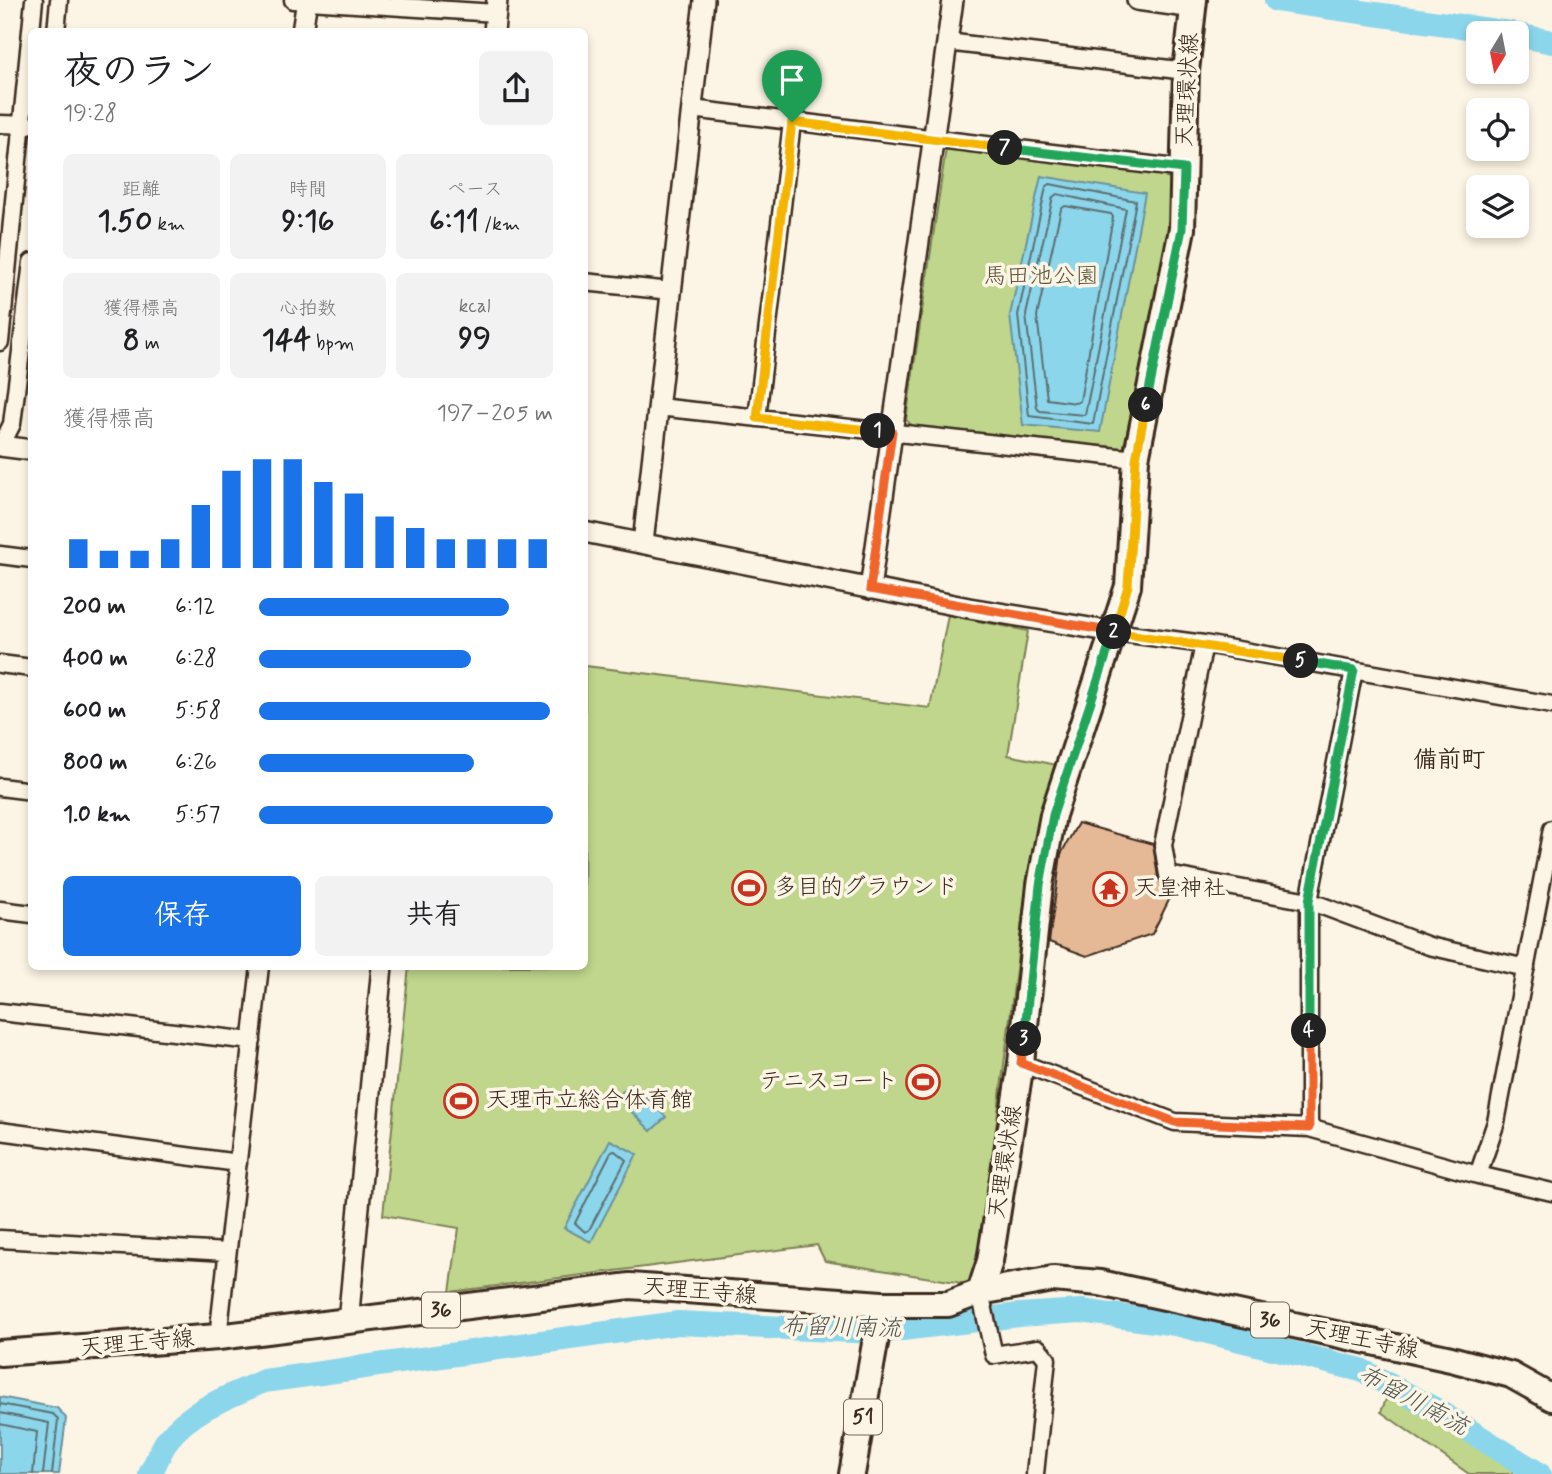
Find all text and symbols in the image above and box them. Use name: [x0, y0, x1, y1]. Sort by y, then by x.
north arrow: [1466, 21, 1530, 84]
map controls: [1466, 21, 1529, 238]
street label: 天理環状線: [1170, 32, 1206, 148]
text: 夜のラン: [63, 48, 215, 97]
pin: [762, 50, 822, 122]
button: share: [479, 51, 553, 125]
icon: arrive: [773, 61, 811, 99]
button: locate: [1466, 98, 1529, 161]
text: 19:28: [63, 99, 117, 129]
pin: 7: [988, 130, 1023, 166]
text: 7: [999, 135, 1010, 160]
button: layers: [1466, 175, 1529, 238]
text: 距離: [122, 177, 160, 202]
text: 時間: [289, 177, 327, 202]
text: ペース: [447, 177, 503, 202]
text: 1.50: [97, 202, 152, 241]
text: 9:16: [282, 202, 334, 241]
text: 6:11: [429, 202, 479, 241]
text: km: [152, 212, 185, 237]
text: /km: [479, 212, 520, 237]
park label: 馬田池公園: [984, 262, 1099, 292]
text: kcal: [459, 294, 491, 319]
text: 獲得標高: [103, 296, 179, 321]
text: 心拍数: [279, 296, 337, 321]
text: 99: [458, 319, 491, 358]
text: 8: [123, 321, 140, 360]
text: 144: [262, 321, 311, 360]
text: m: [140, 331, 160, 356]
text: bpm: [311, 331, 354, 356]
pin: 6: [1128, 388, 1164, 422]
text: 6: [1141, 392, 1150, 417]
text: 197–205 m: [437, 399, 553, 429]
text: 獲得標高: [63, 405, 155, 435]
pin: 1: [860, 414, 896, 448]
text: 1: [873, 418, 882, 443]
text: 200 m: [63, 592, 126, 622]
text: 6:12: [175, 592, 215, 622]
pin: 2: [1096, 614, 1132, 650]
text: 2: [1109, 619, 1118, 644]
text: 400 m: [63, 644, 128, 674]
text: 6:28: [175, 644, 217, 674]
pin: 5: [1284, 644, 1318, 678]
text: 5: [1295, 648, 1306, 673]
text: 600 m: [63, 696, 126, 726]
text: 5:58: [175, 696, 221, 726]
district label: 備前町: [1413, 745, 1485, 776]
text: 800 m: [63, 748, 127, 778]
text: 6:26: [175, 748, 217, 778]
text: 1.0 km: [63, 800, 131, 830]
text: 5:57: [175, 800, 220, 830]
sports icon: 多目的グラウンド: [730, 869, 768, 907]
temple icon: 天皇神社: [1091, 870, 1129, 908]
place label: 多目的グラウンド: [774, 873, 958, 903]
place label: 天皇神社: [1134, 874, 1226, 904]
button: 保存: [63, 876, 301, 956]
button: 共有: [315, 876, 553, 956]
pin: 4: [1292, 1014, 1326, 1048]
text: 4: [1303, 1018, 1314, 1043]
pin: 3: [1006, 1021, 1042, 1056]
text: 3: [1019, 1026, 1028, 1051]
sports icon: テニスコート: [904, 1063, 942, 1101]
place label: テニスコート: [760, 1067, 898, 1097]
sports icon: 天理市立総合体育館: [442, 1082, 480, 1120]
place label: 天理市立総合体育館: [486, 1086, 693, 1116]
street label: 天理環状線: [982, 1103, 1030, 1221]
street label: 天理王寺線: [641, 1272, 759, 1312]
road number: 36: [422, 1292, 460, 1328]
road number: 36: [1251, 1302, 1289, 1338]
water label: 布留川南流: [781, 1311, 903, 1345]
street label: 天理王寺線: [1303, 1313, 1421, 1367]
street label: 天理王寺線: [78, 1324, 196, 1364]
water label: 布留川南流: [1353, 1359, 1475, 1444]
road number: 51: [844, 1400, 882, 1434]

